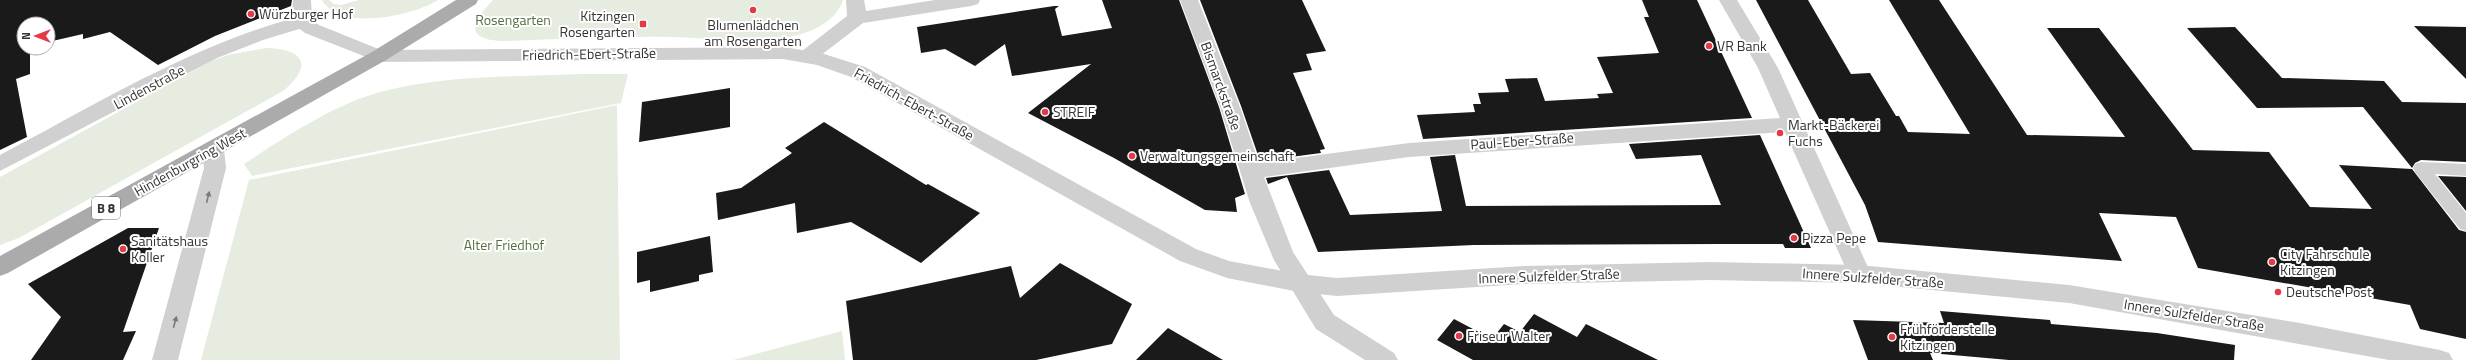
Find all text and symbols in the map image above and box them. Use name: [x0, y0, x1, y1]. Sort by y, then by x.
place label: Würzburger Hof: [259, 3, 353, 24]
place label: Kitzingen Rosengarten: [559, 5, 635, 42]
marker: Blumenlädchen am Rosengarten: [748, 5, 758, 15]
marker: Würzburger Hof: [246, 9, 256, 19]
park label: Rosengarten: [475, 9, 551, 30]
place label: Blumenlädchen am Rosengarten: [704, 14, 802, 51]
north arrow: [16, 16, 56, 56]
marker: Kitzingen Rosengarten: [638, 19, 648, 29]
text: N: [18, 32, 34, 40]
place label: VR Bank: [1717, 35, 1767, 56]
street label: Bismarckstraße: [1196, 39, 1247, 133]
marker: VR Bank: [1704, 41, 1714, 51]
street label: Friedrich-Ebert-Straße: [522, 42, 656, 65]
street label: Lindenstraße: [110, 59, 188, 114]
street label: Friedrich-Ebert-Straße: [851, 62, 978, 145]
place label: STREIF: [1053, 101, 1095, 122]
marker: STREIF: [1040, 107, 1050, 117]
place label: Markt-Bäckerei Fuchs: [1788, 114, 1879, 151]
street label: Hindenburgring West: [130, 122, 250, 201]
street label: Paul-Eber-Straße: [1470, 126, 1574, 155]
marker: Markt-Bäckerei Fuchs: [1775, 128, 1785, 138]
place label: Verwaltungsgemeinschaft: [1140, 145, 1294, 166]
marker: Verwaltungsgemeinschaft: [1127, 151, 1137, 161]
one-way arrow: [206, 190, 212, 203]
road number: B 8: [92, 197, 120, 219]
place label: Pizza Pepe: [1802, 227, 1866, 248]
place label: Sanitätshaus Koller: [131, 230, 208, 267]
marker: Pizza Pepe: [1789, 233, 1799, 243]
park label: Alter Friedhof: [464, 234, 545, 255]
place label: City Fahrschule Kitzingen: [2280, 243, 2370, 280]
marker: Sanitätshaus Koller: [118, 244, 128, 254]
marker: City Fahrschule Kitzingen: [2267, 257, 2277, 267]
street label: Innere Sulzfelder Straße: [1802, 262, 1944, 293]
street label: Innere Sulzfelder Straße: [1478, 263, 1620, 288]
place label: Deutsche Post: [2286, 281, 2372, 302]
marker: Deutsche Post: [2273, 287, 2283, 297]
street label: Innere Sulzfelder Straße: [2123, 293, 2266, 336]
one-way arrow: [172, 316, 178, 328]
place label: Frühförderstelle Kitzingen: [1900, 318, 1995, 355]
place label: Friseur Walter: [1467, 325, 1550, 346]
marker: Friseur Walter: [1454, 331, 1464, 341]
marker: Frühförderstelle Kitzingen: [1887, 332, 1897, 342]

